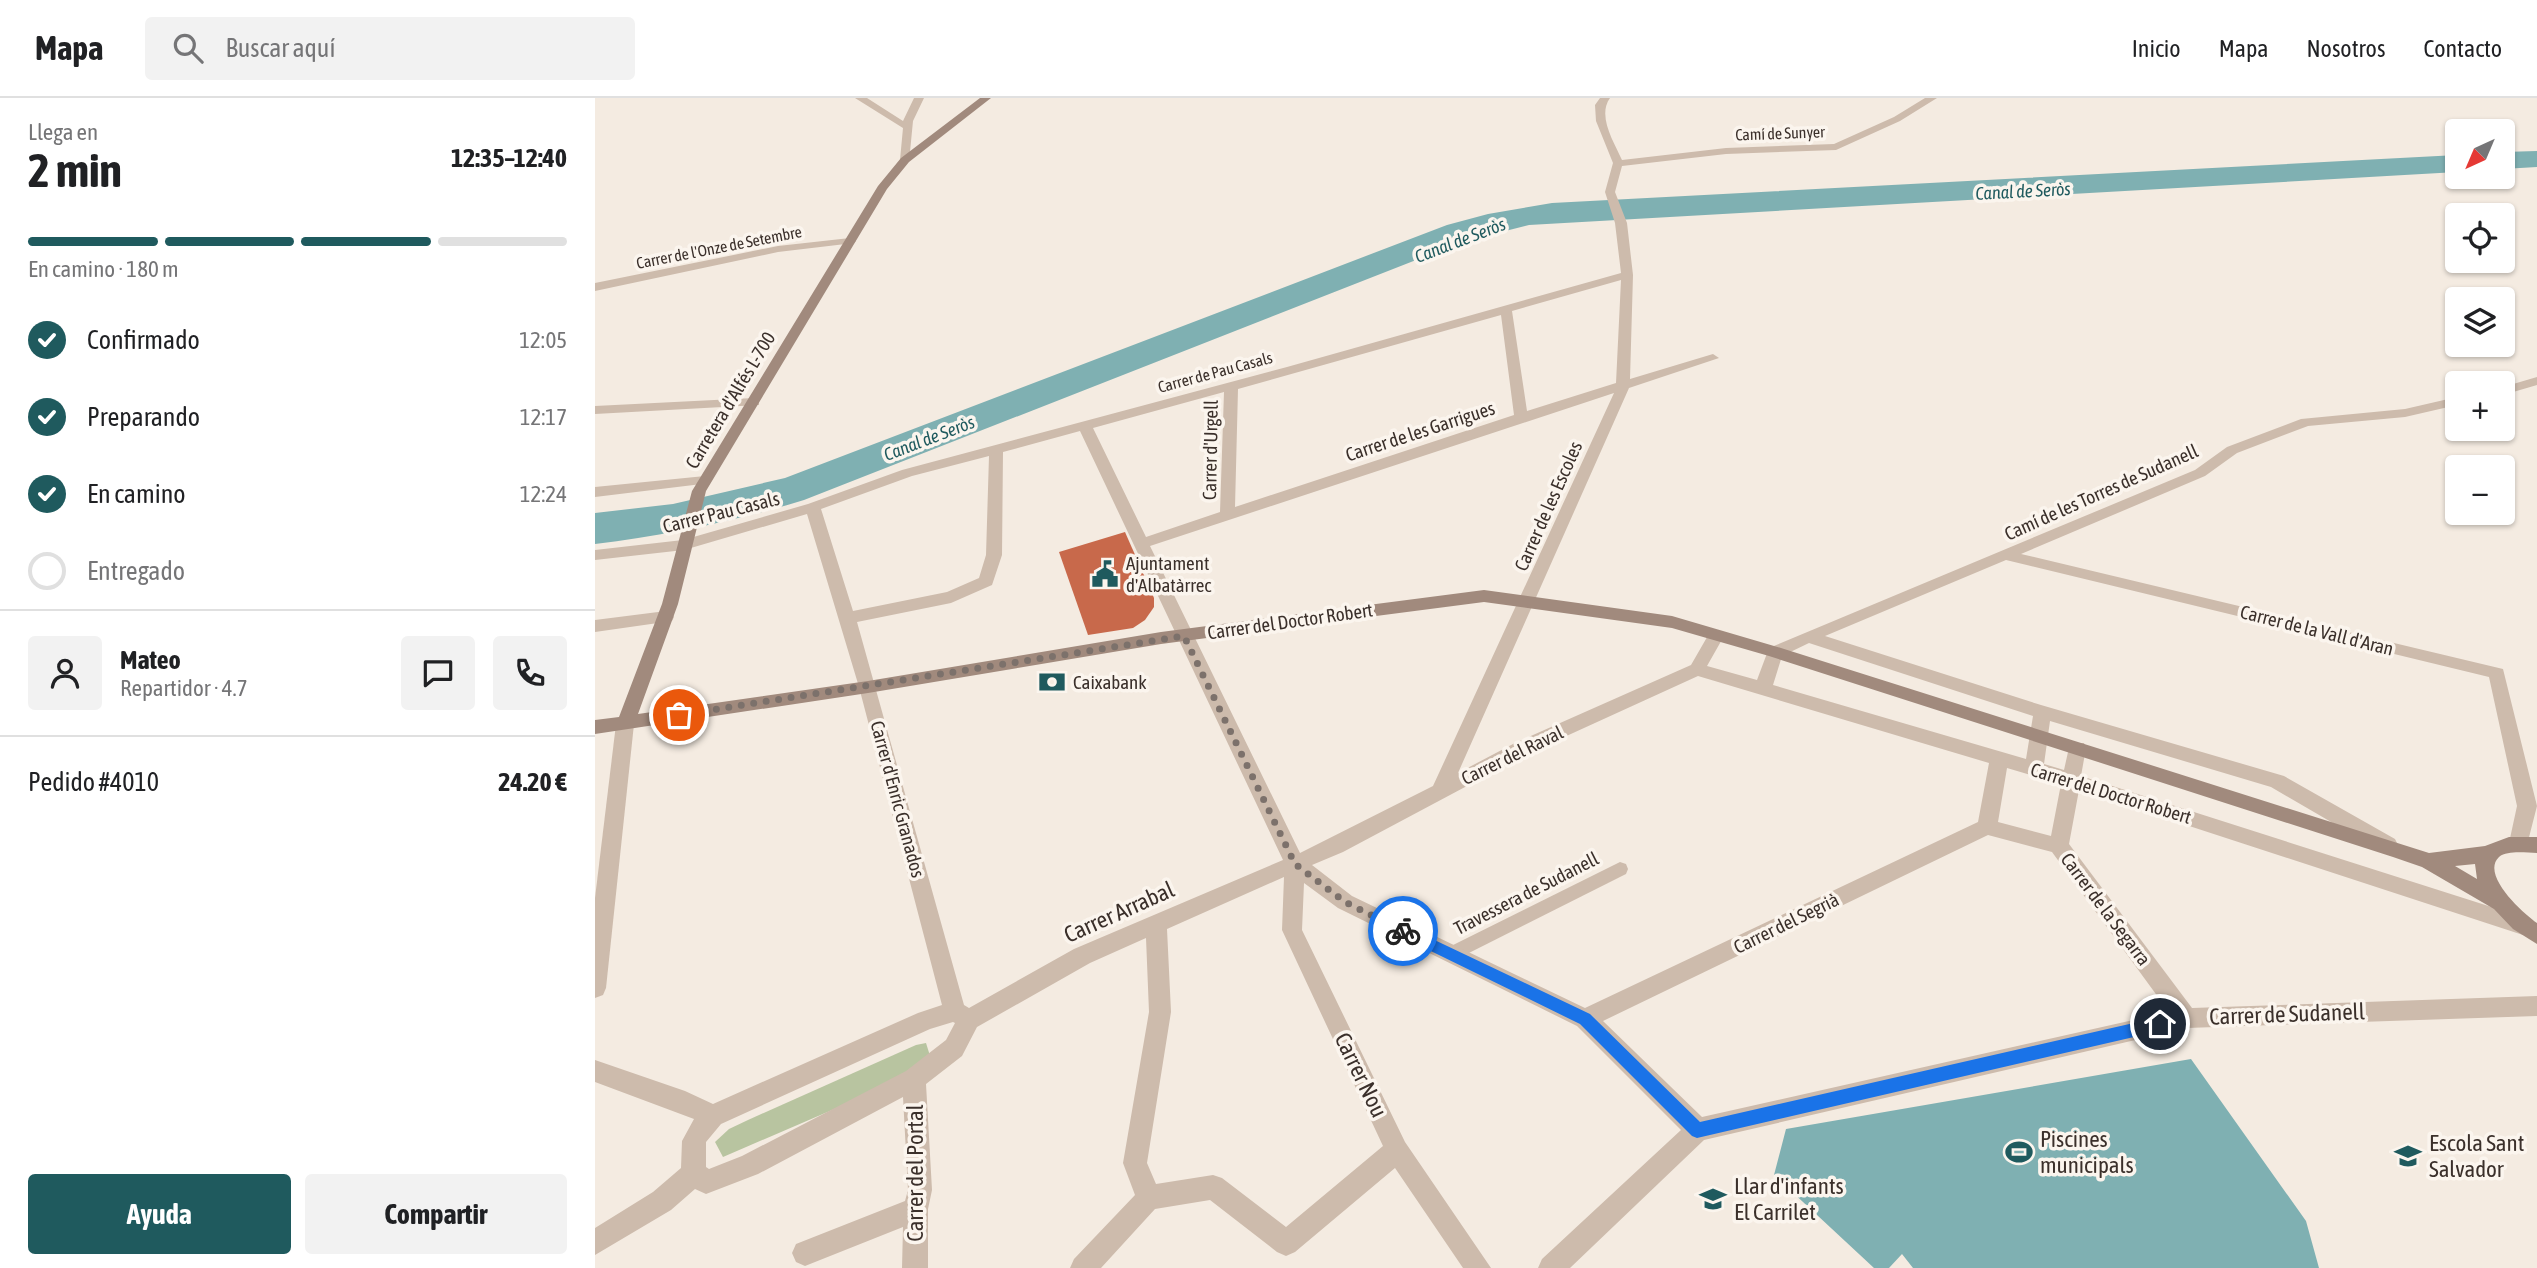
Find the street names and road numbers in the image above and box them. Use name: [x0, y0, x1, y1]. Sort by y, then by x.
street label: Camí de Sunyer: [1735, 122, 1825, 145]
street label: Carrer de l'Onze de Setembre: [635, 222, 803, 272]
street label: Carretera d'Alfés L-700: [681, 328, 779, 472]
street label: Carrer de Pau Casals: [1156, 348, 1275, 396]
street label: Carrer de les Garrigues: [1343, 396, 1498, 466]
street label: Carrer d'Urgell: [1198, 400, 1222, 500]
street label: Carrer de les Escoles: [1510, 438, 1587, 574]
street label: Camí de les Torres de Sudanell: [2001, 439, 2201, 545]
street label: Carrer Pau Casals: [660, 487, 782, 537]
street label: Carrer del Doctor Robert: [1206, 599, 1374, 643]
street label: Carrer de la Vall d'Aran: [2238, 600, 2396, 660]
street label: Carrer d'Enric Granados: [867, 718, 930, 880]
street label: Carrer del Raval: [1457, 721, 1567, 789]
street label: Carrer del Doctor Robert: [2028, 758, 2194, 828]
street label: Travessera de Sudanell: [1450, 847, 1602, 939]
street label: Carrer de la Segarra: [2057, 848, 2155, 970]
street label: Carrer Arrabal: [1060, 876, 1178, 948]
street label: Carrer del Segrià: [1730, 888, 1842, 958]
street label: Carrer de Sudanell: [2209, 998, 2365, 1030]
street label: Carrer Nou: [1329, 1029, 1393, 1121]
street label: Carrer del Portal: [902, 1104, 928, 1242]

